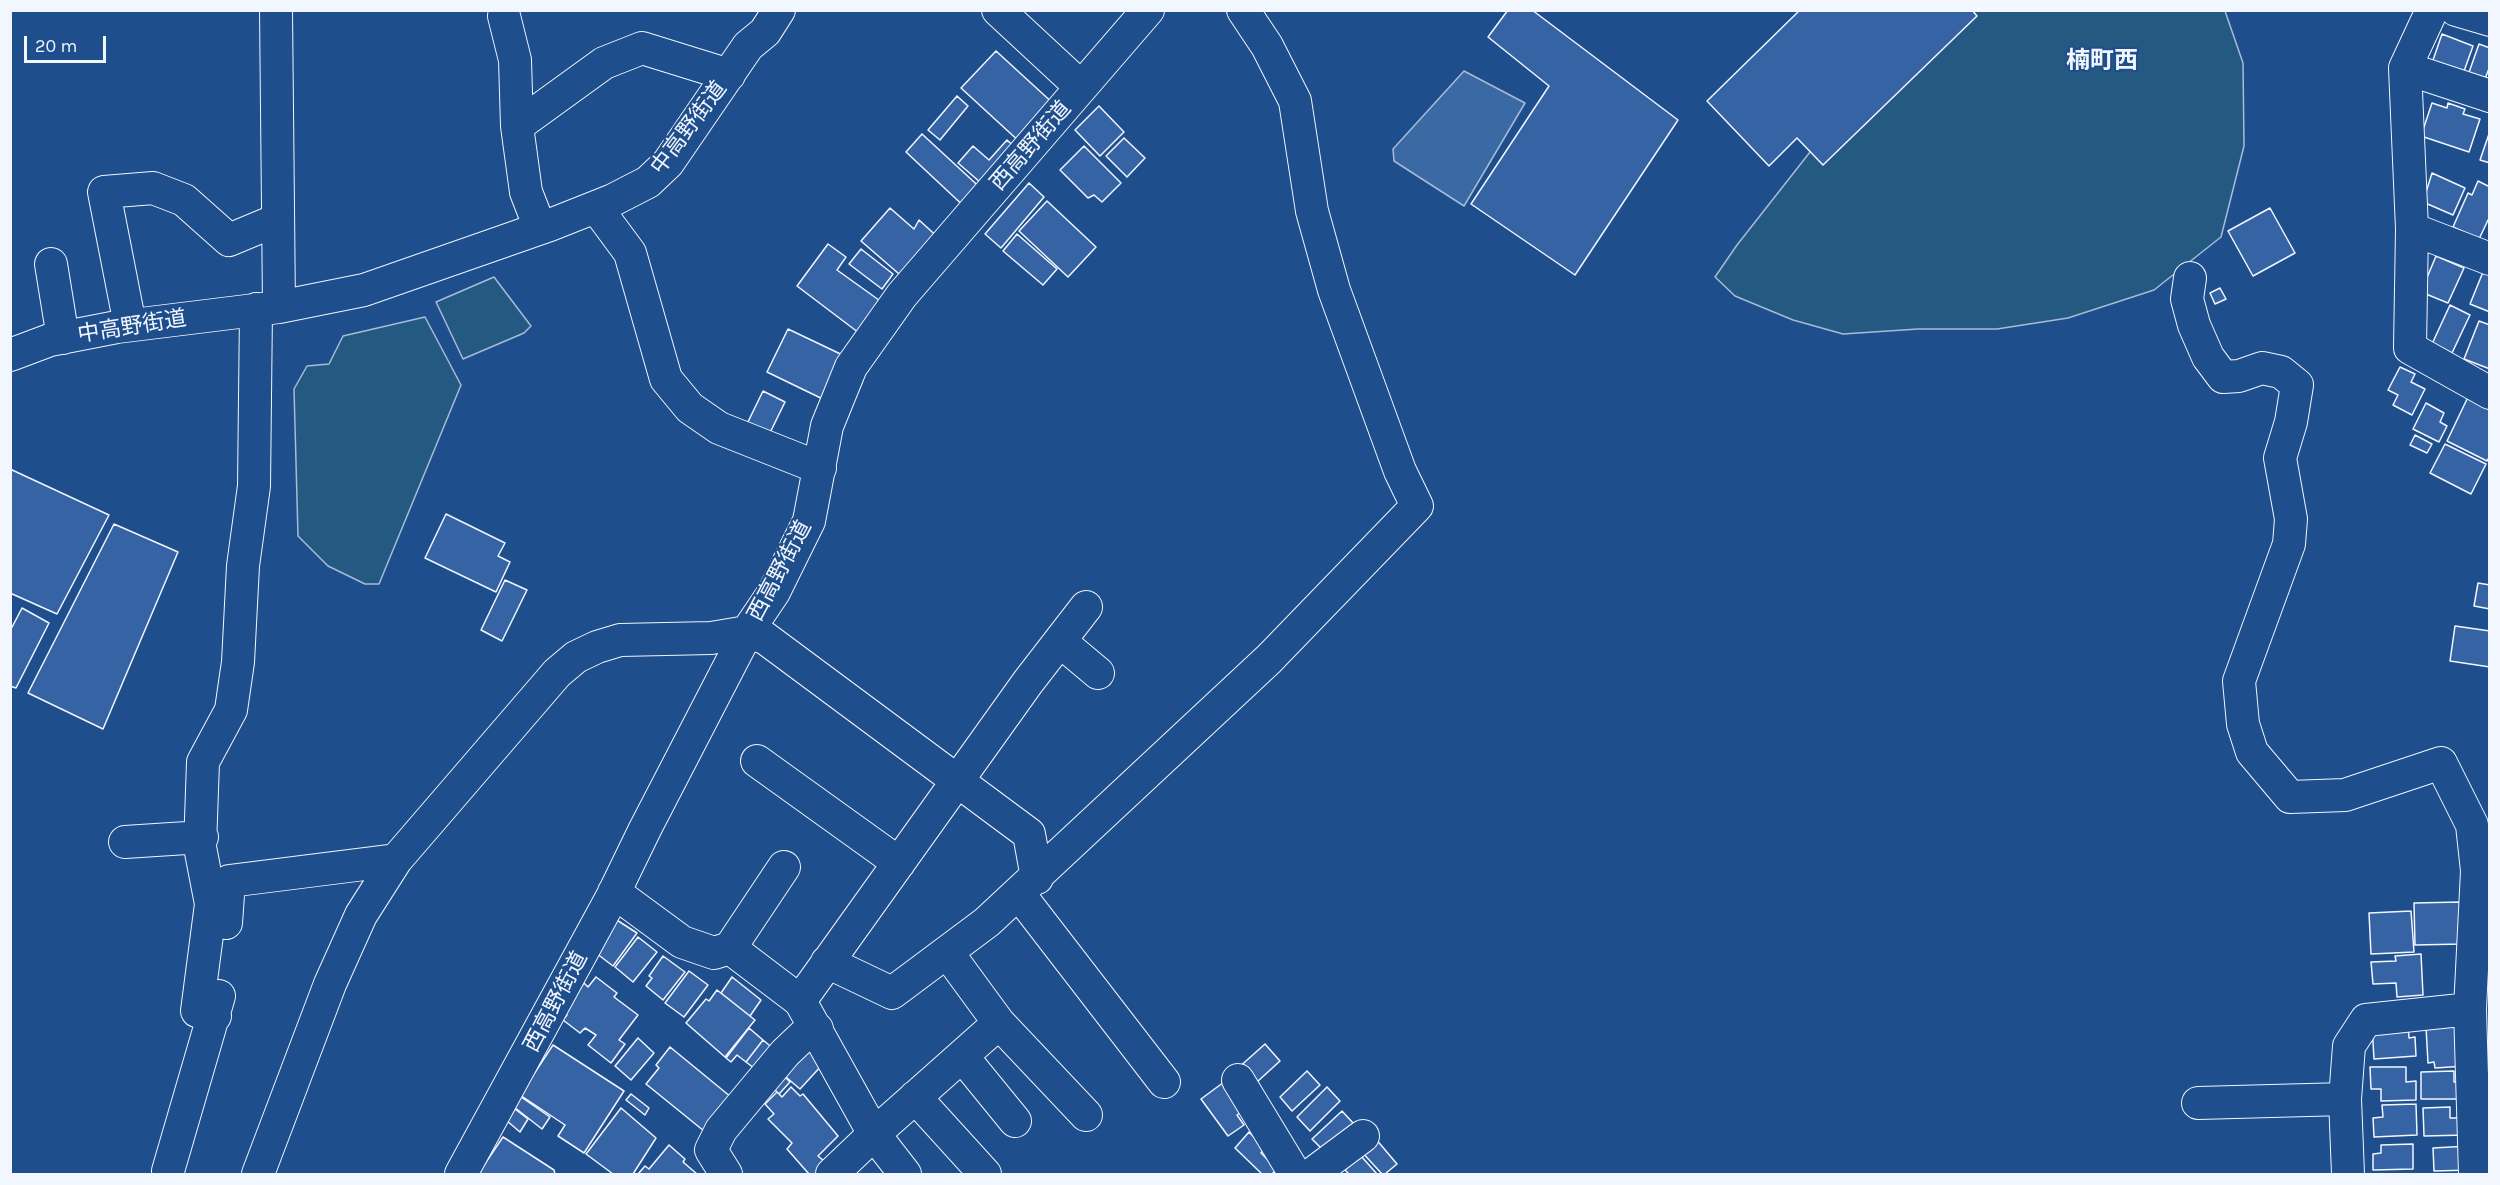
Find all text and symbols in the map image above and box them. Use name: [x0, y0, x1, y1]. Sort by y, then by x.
scale bar: [27, 24, 110, 62]
text: 20 m: [35, 35, 77, 57]
district label: 楠町西: [2066, 47, 2138, 75]
street label: 中高野街道: [645, 76, 733, 180]
street label: 西高野街道: [985, 96, 1077, 196]
street label: 中高野街道: [76, 305, 188, 349]
street label: 西高野街道: [743, 516, 817, 626]
street label: 西高野街道: [519, 947, 593, 1057]

